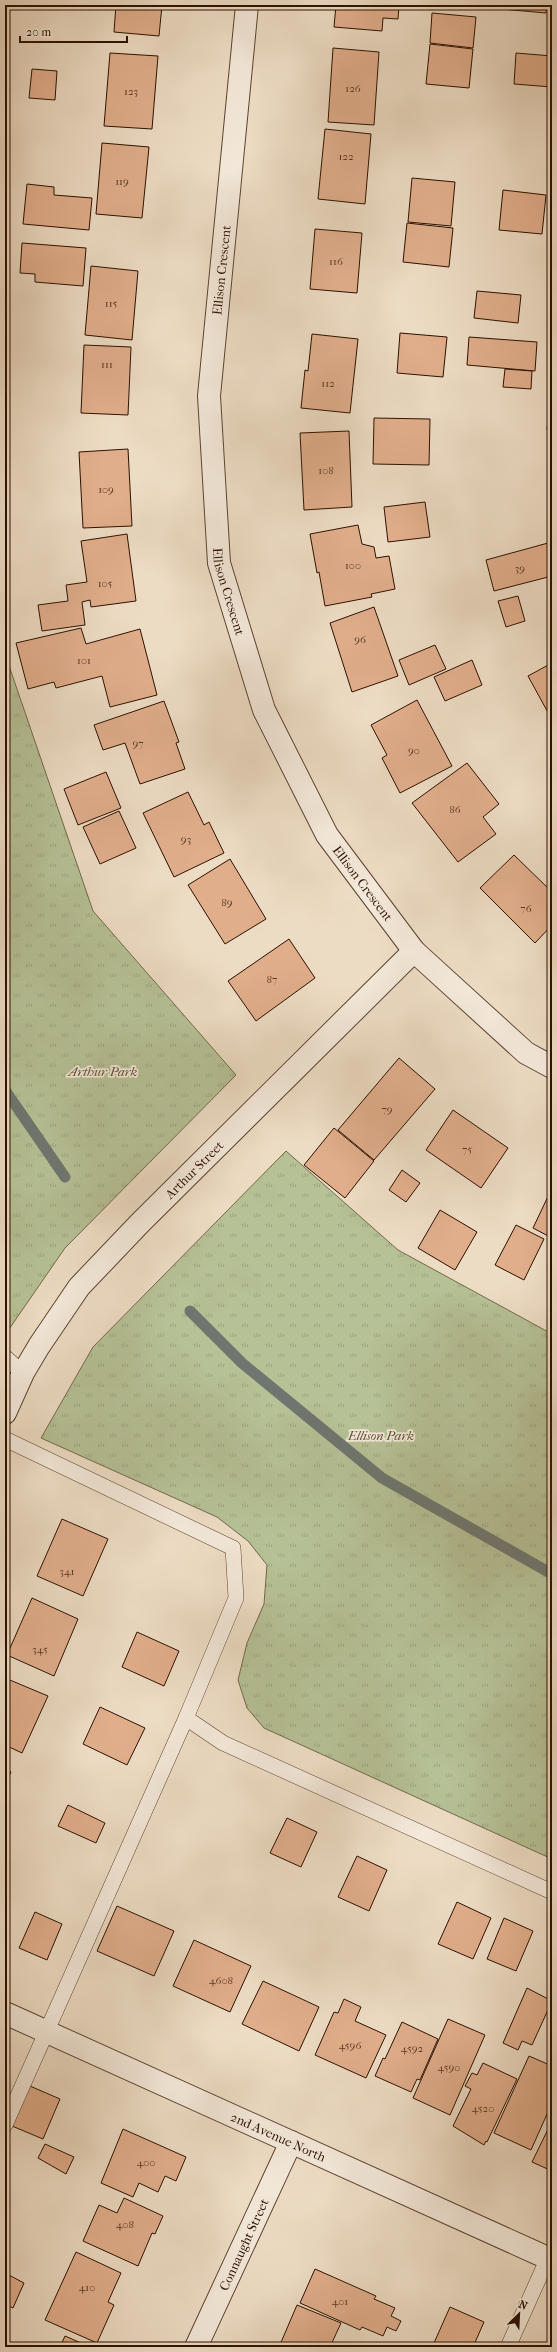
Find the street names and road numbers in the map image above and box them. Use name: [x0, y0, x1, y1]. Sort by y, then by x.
street label: Ellison Crescent: [209, 224, 234, 316]
street label: Ellison Crescent: [210, 547, 248, 637]
street label: Ellison Crescent: [330, 843, 396, 924]
street label: Arthur Street: [161, 1137, 227, 1203]
street label: 2nd Avenue North: [228, 2109, 329, 2165]
street label: Connaught Street: [216, 2196, 272, 2293]

